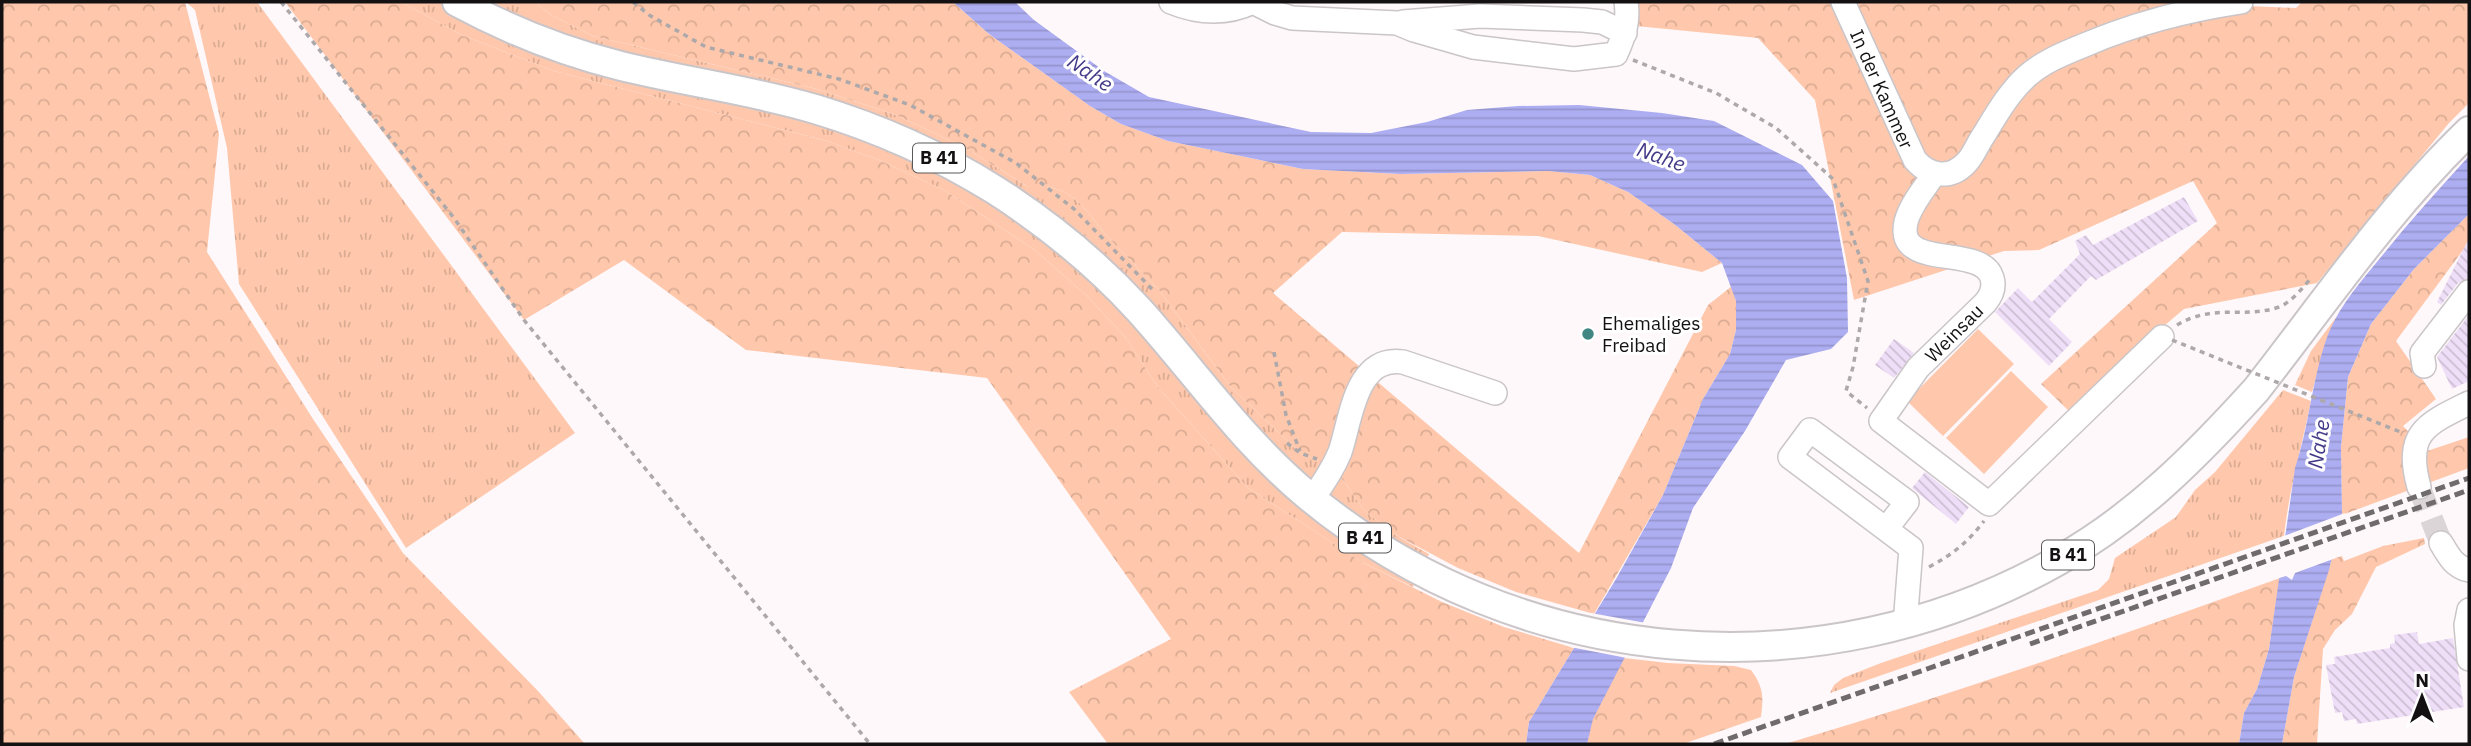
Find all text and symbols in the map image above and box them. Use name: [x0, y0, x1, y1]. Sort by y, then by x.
street label: In der Kammer: [1845, 26, 1919, 152]
water label: Nahe: [1062, 47, 1119, 98]
water label: Nahe: [1633, 134, 1690, 178]
road number: B 41: [913, 144, 965, 173]
street label: Weinsau: [1920, 299, 1988, 367]
place label: Ehemaliges Freibad: [1602, 311, 1701, 357]
marker: Ehemaliges Freibad: [1580, 326, 1596, 342]
water label: Nahe: [2300, 417, 2336, 470]
road number: B 41: [1339, 524, 1391, 552]
road number: B 41: [2042, 540, 2094, 570]
north arrow: [2387, 662, 2457, 732]
text: N: [2415, 668, 2429, 692]

